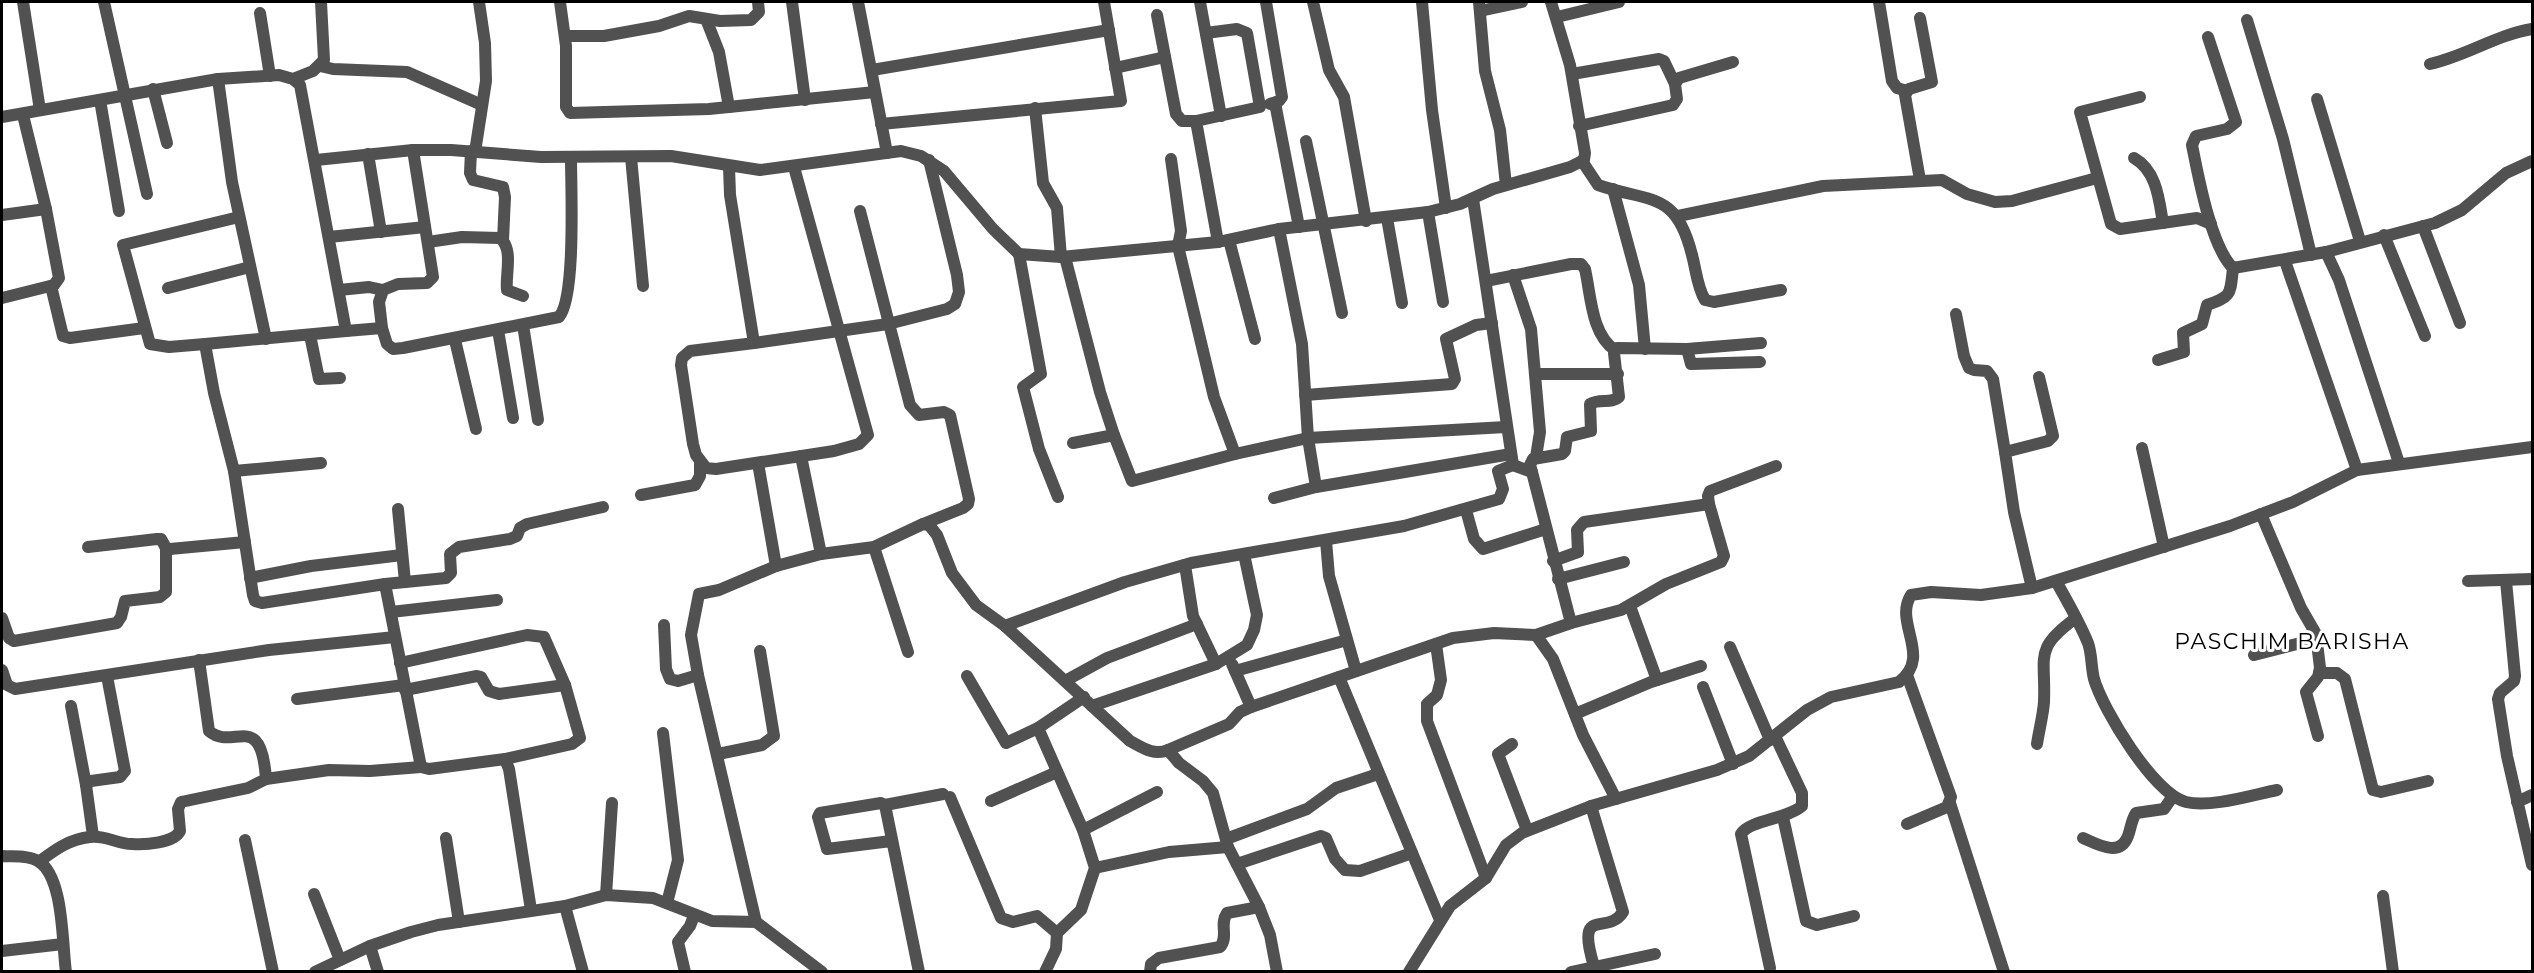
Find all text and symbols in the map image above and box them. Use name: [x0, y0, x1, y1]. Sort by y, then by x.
district label: PASCHIM BARISHA: [2174, 628, 2410, 655]

